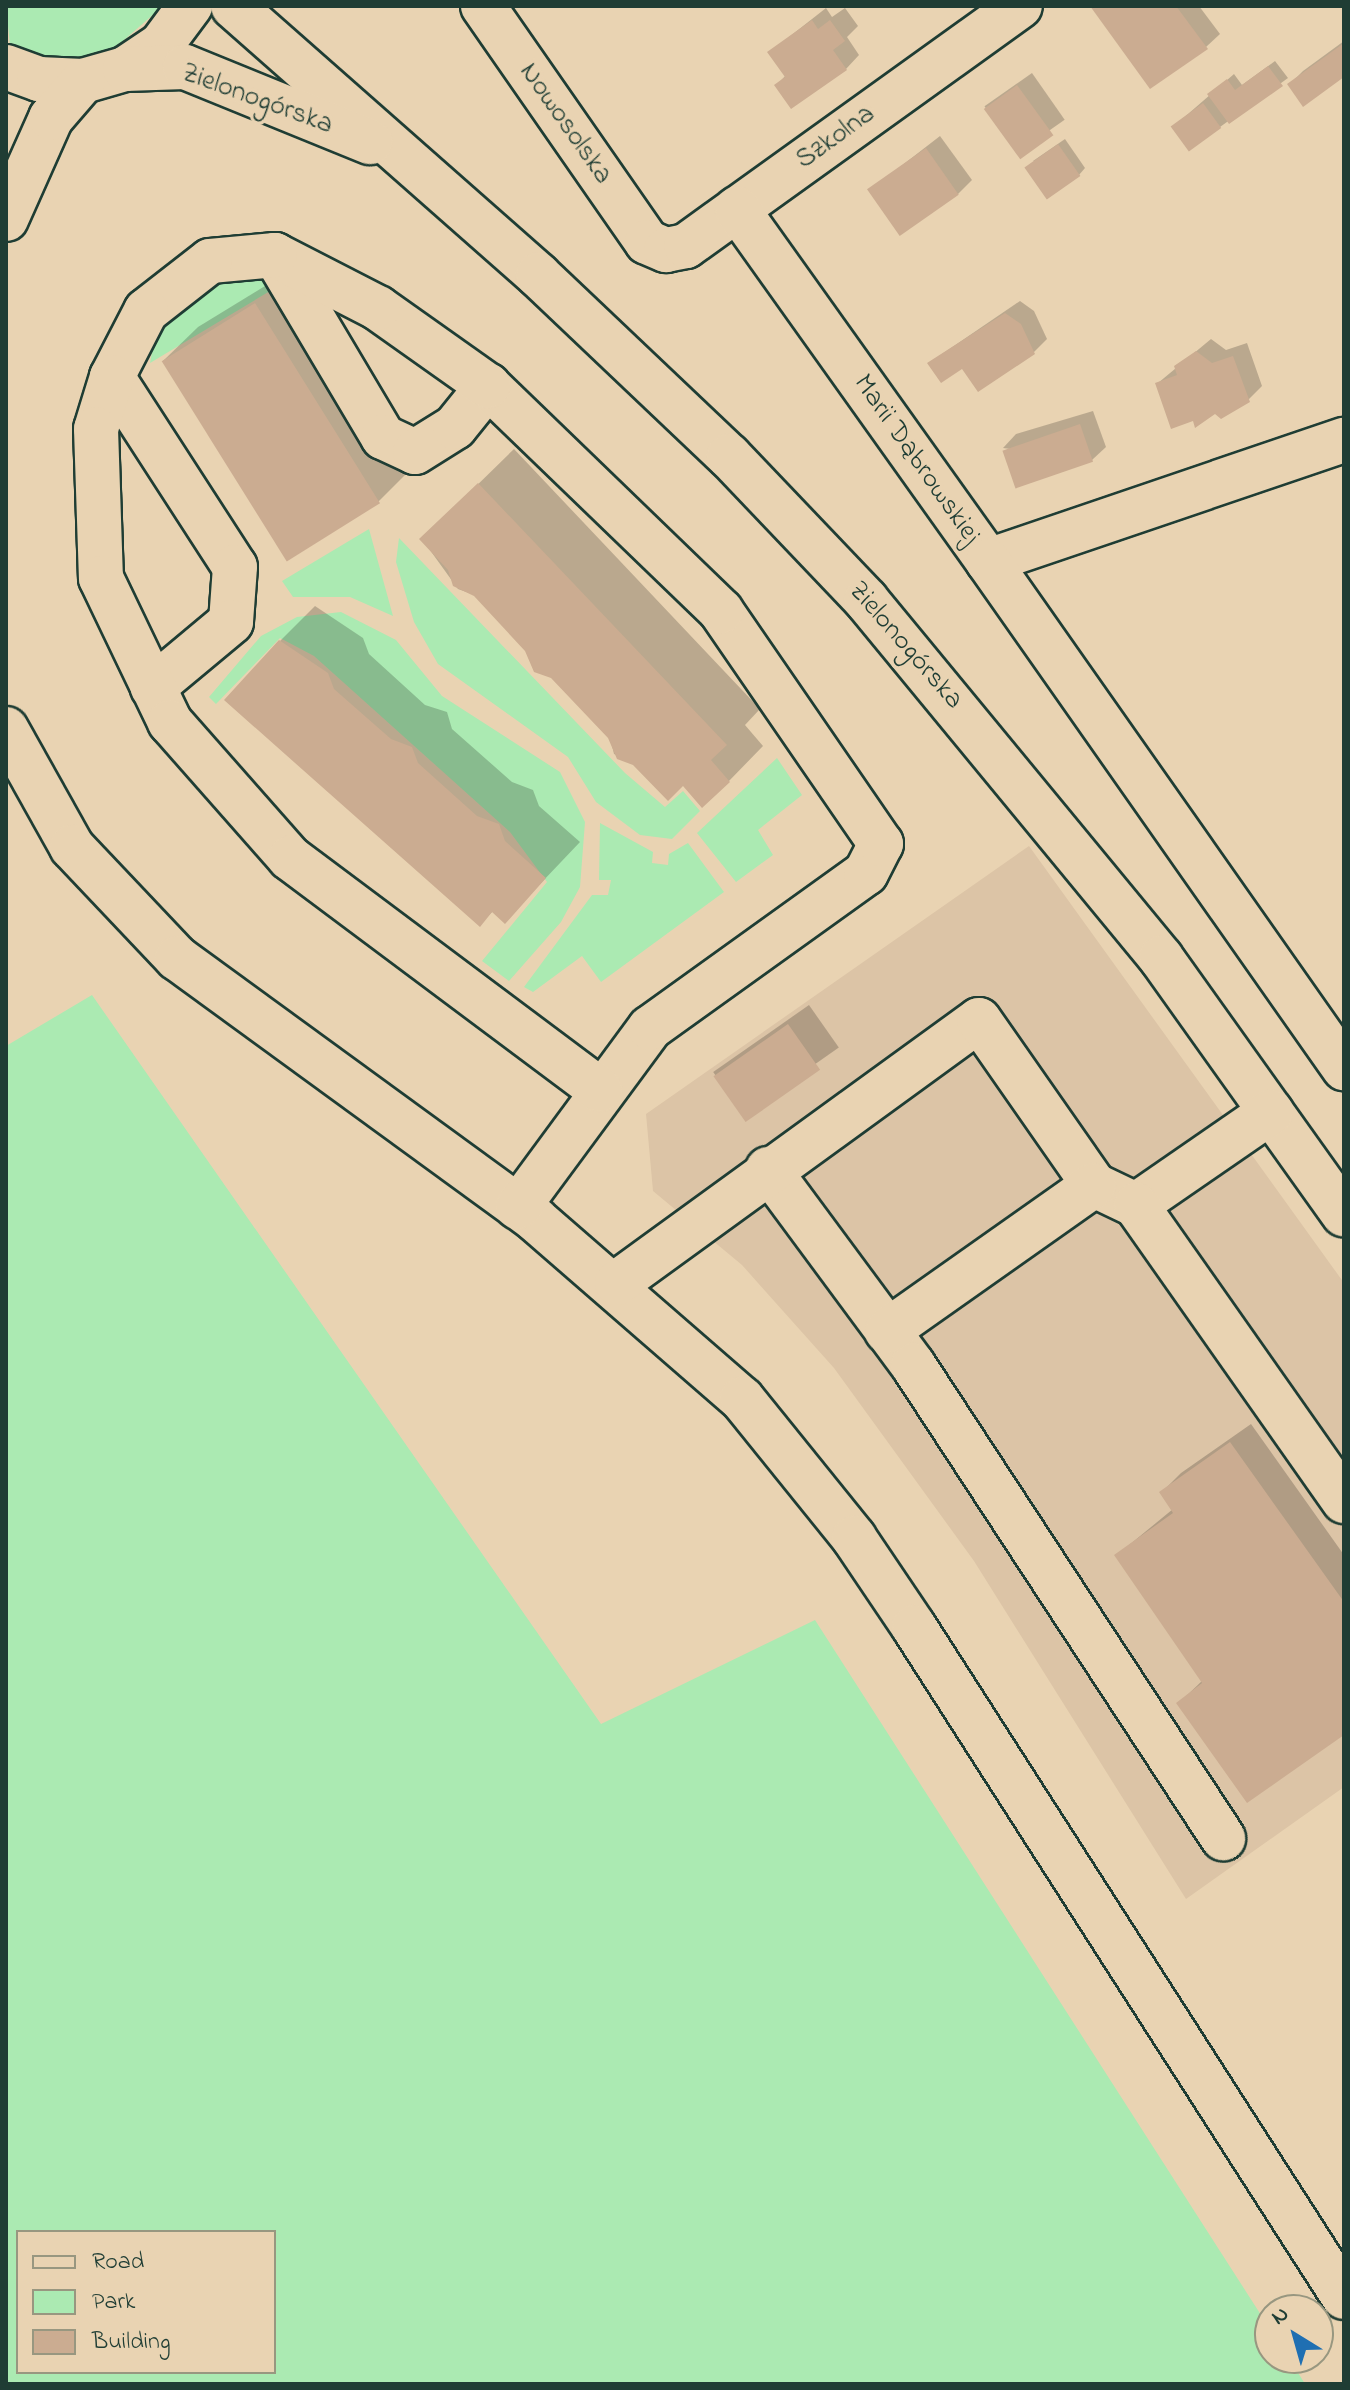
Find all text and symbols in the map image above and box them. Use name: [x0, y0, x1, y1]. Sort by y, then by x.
street label: Zielonogórska: [177, 57, 337, 143]
street label: Nowosolska: [511, 57, 619, 191]
street label: Szkolna: [790, 98, 882, 178]
street label: Marii Dąbrowskiej: [845, 369, 987, 551]
street label: Zielonogórska: [840, 575, 970, 717]
legend: [16, 2230, 276, 2374]
text: Road: [92, 2245, 144, 2280]
text: Park: [92, 2285, 135, 2320]
north arrow: [1254, 2294, 1334, 2374]
text: N: [1265, 2299, 1296, 2334]
text: Building: [92, 2325, 171, 2360]

